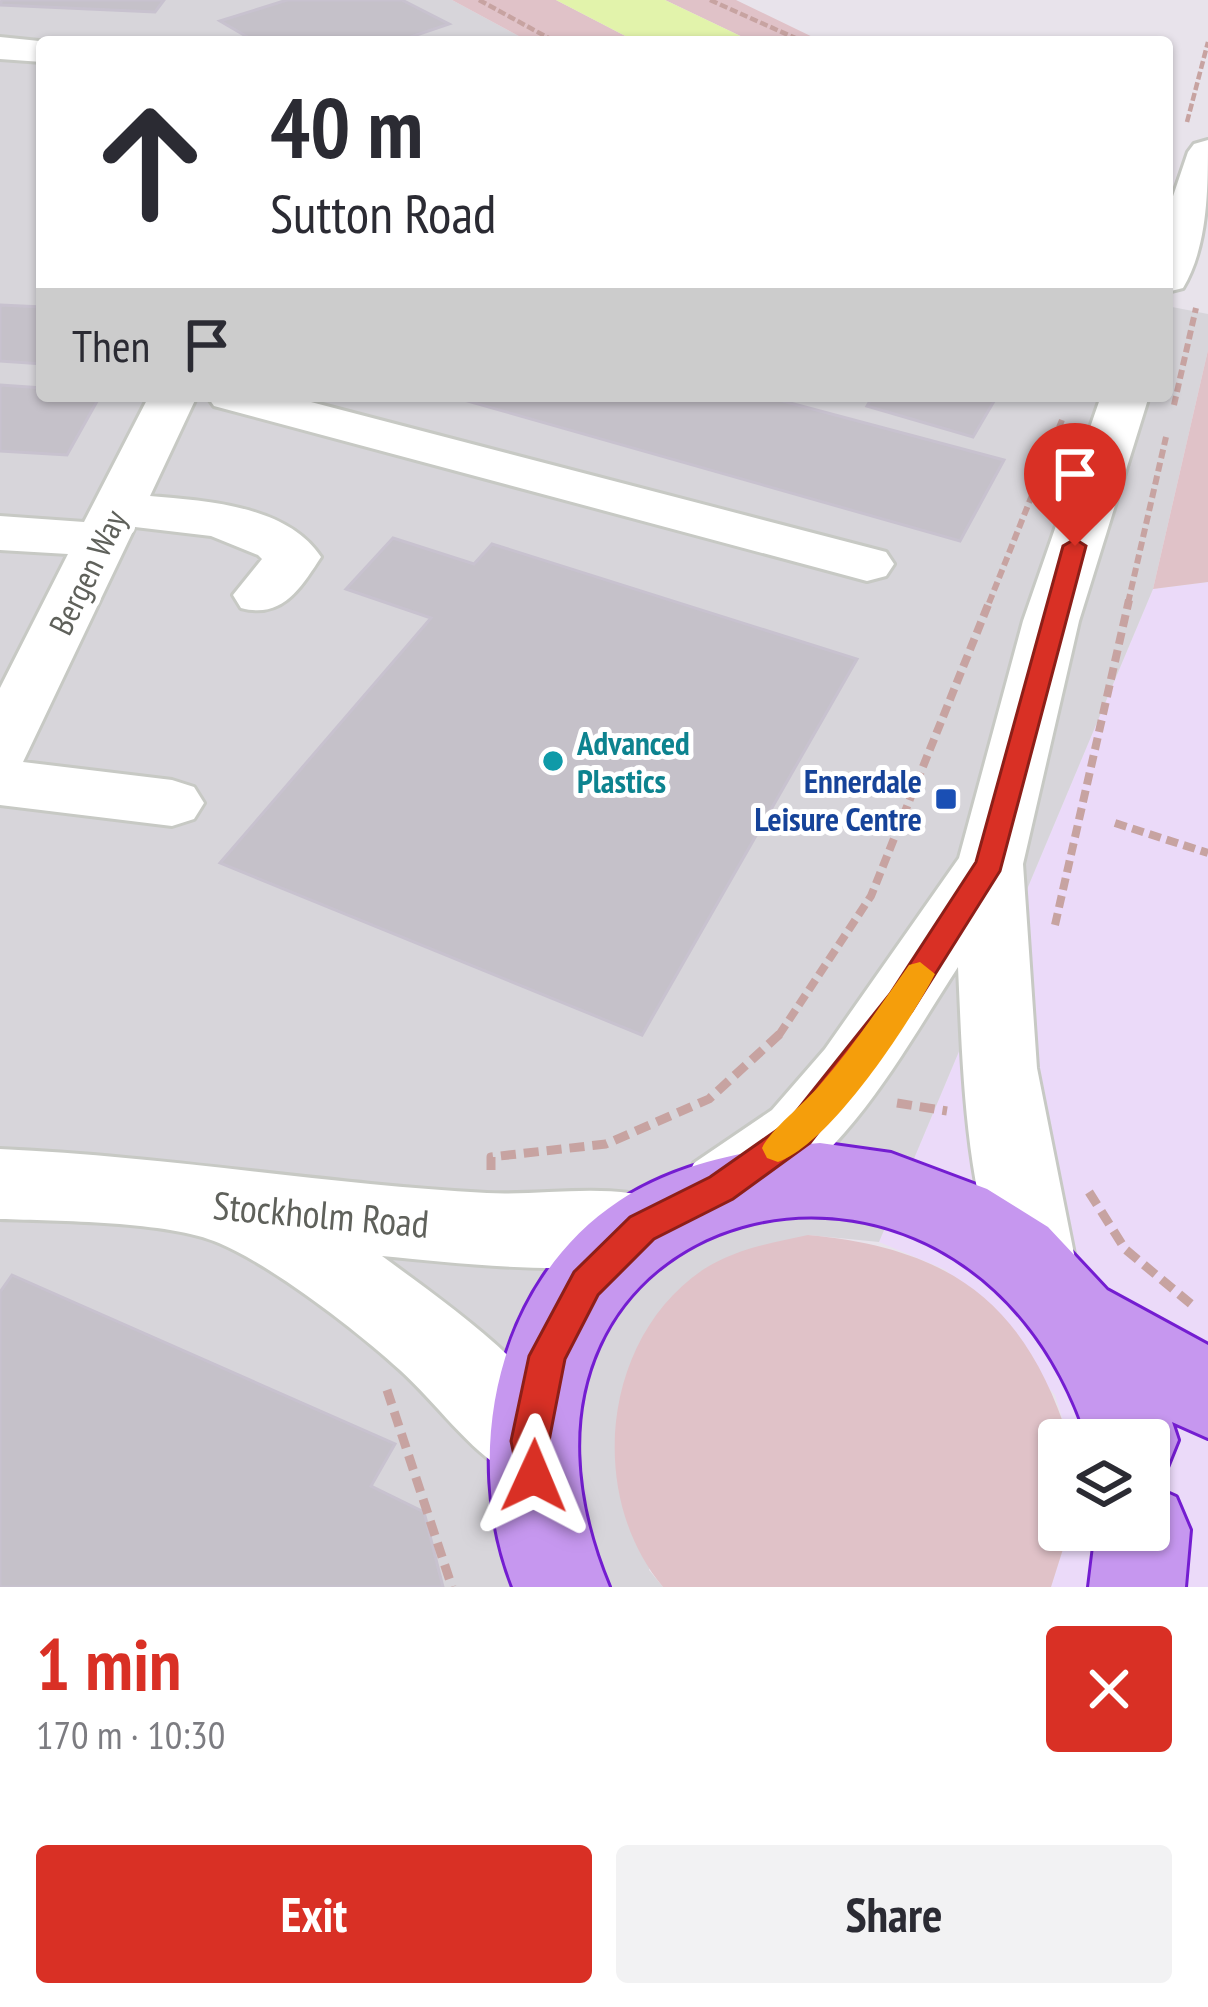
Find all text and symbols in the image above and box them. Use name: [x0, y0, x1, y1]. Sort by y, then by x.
text: 40 m: [270, 72, 423, 181]
icon: ahead: [72, 84, 228, 240]
text: Sutton Road: [270, 178, 496, 248]
icon: arrive: [174, 312, 240, 378]
text: Then: [72, 316, 150, 374]
pin: [1024, 423, 1126, 546]
icon: arrive: [1042, 441, 1108, 507]
street label: Bergen Way: [38, 502, 136, 642]
place label: Advanced Plastics: [576, 721, 690, 802]
marker: Advanced Plastics: [540, 748, 566, 774]
place label: Ennerdale Leisure Centre: [754, 759, 922, 840]
marker: Ennerdale Leisure Centre: [933, 786, 959, 812]
street label: Stockholm Road: [211, 1179, 431, 1249]
position arrow: [471, 1413, 597, 1539]
map controls: [1038, 1419, 1170, 1551]
button: layers: [1038, 1419, 1170, 1551]
text: 1 min: [36, 1617, 181, 1710]
button: close: [1046, 1626, 1172, 1752]
text: 170 m · 10:30: [36, 1709, 225, 1760]
button: Exit: [36, 1845, 592, 1983]
button: Share: [616, 1845, 1172, 1983]

